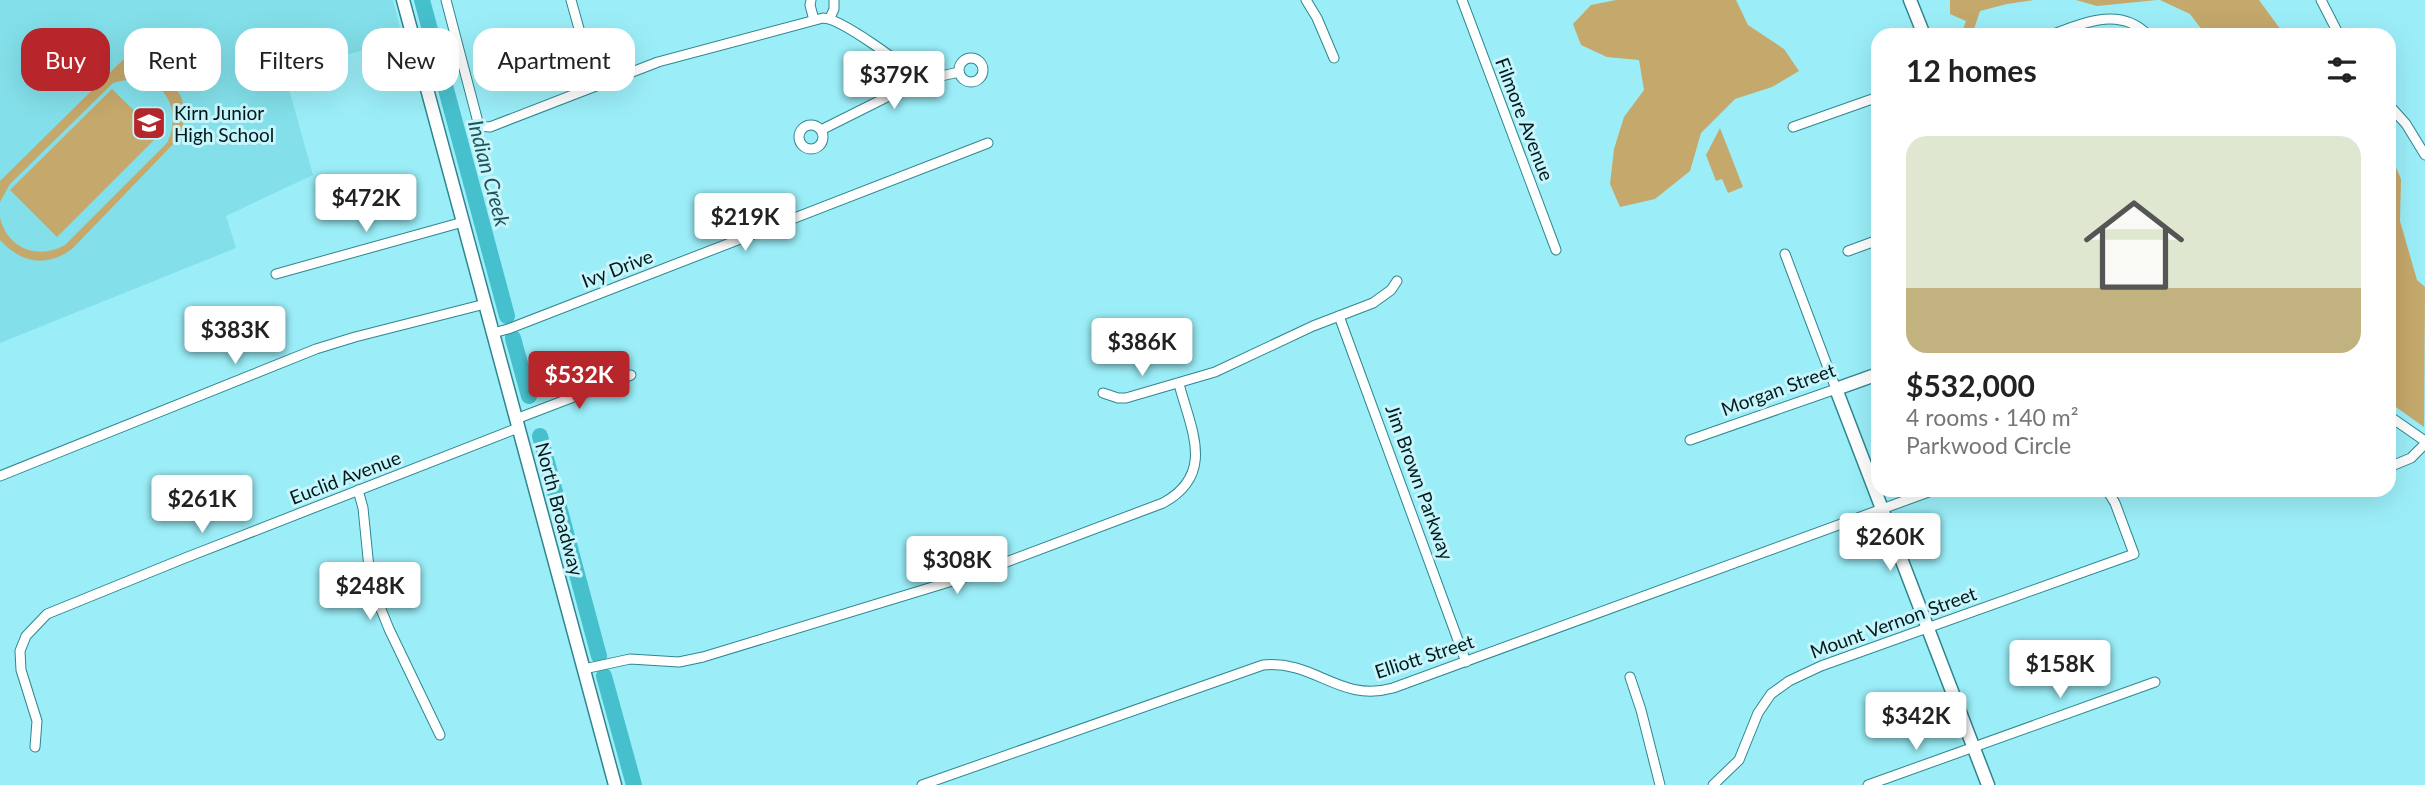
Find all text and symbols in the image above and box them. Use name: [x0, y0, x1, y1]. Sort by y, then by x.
chip: Buy: [21, 28, 110, 91]
chip: Rent: [124, 28, 221, 91]
chip: Filters: [235, 28, 348, 91]
chip: New: [362, 28, 459, 91]
chip: Apartment: [473, 28, 635, 91]
icon: filters: [2323, 51, 2361, 89]
pin: $379K: [845, 52, 943, 111]
text: 12 homes: [1906, 52, 2037, 88]
street label: Filmore Avenue: [1491, 54, 1559, 184]
text: $379K: [859, 60, 929, 88]
place label: Kirn Junior High School: [174, 101, 274, 146]
school or university icon: Kirn Junior High School: [130, 104, 168, 142]
water label: Indian Creek: [464, 117, 516, 230]
pin: $472K: [317, 174, 415, 234]
icon: home: [2071, 182, 2197, 308]
text: $472K: [331, 183, 401, 211]
pin: $219K: [696, 194, 794, 253]
text: $219K: [710, 202, 780, 230]
street label: Ivy Drive: [578, 244, 656, 292]
pin: $383K: [186, 306, 284, 366]
text: $383K: [200, 315, 270, 343]
pin: $386K: [1093, 318, 1191, 378]
text: $386K: [1107, 327, 1177, 355]
pin: $532K: [530, 352, 628, 411]
street label: Morgan Street: [1718, 358, 1838, 420]
text: $532K: [544, 360, 614, 388]
text: $532,000: [1906, 367, 2035, 403]
street label: Jim Brown Parkway: [1381, 401, 1459, 563]
text: 4 rooms · 140 m²: [1906, 403, 2078, 431]
text: Parkwood Circle: [1906, 431, 2071, 459]
street label: North Broadway: [531, 440, 589, 579]
street label: Euclid Avenue: [286, 445, 404, 509]
pin: $261K: [153, 476, 251, 535]
text: $261K: [167, 484, 237, 512]
pin: $260K: [1841, 514, 1939, 573]
text: $260K: [1855, 522, 1925, 550]
pin: $308K: [908, 536, 1006, 596]
text: $308K: [922, 545, 992, 573]
pin: $248K: [321, 562, 419, 622]
text: $248K: [335, 571, 405, 599]
street label: Mount Vernon Street: [1807, 581, 1980, 663]
street label: Elliott Street: [1372, 629, 1477, 683]
pin: $158K: [2011, 640, 2109, 700]
text: $158K: [2025, 649, 2095, 677]
pin: $342K: [1867, 692, 1965, 752]
text: $342K: [1881, 701, 1951, 729]

